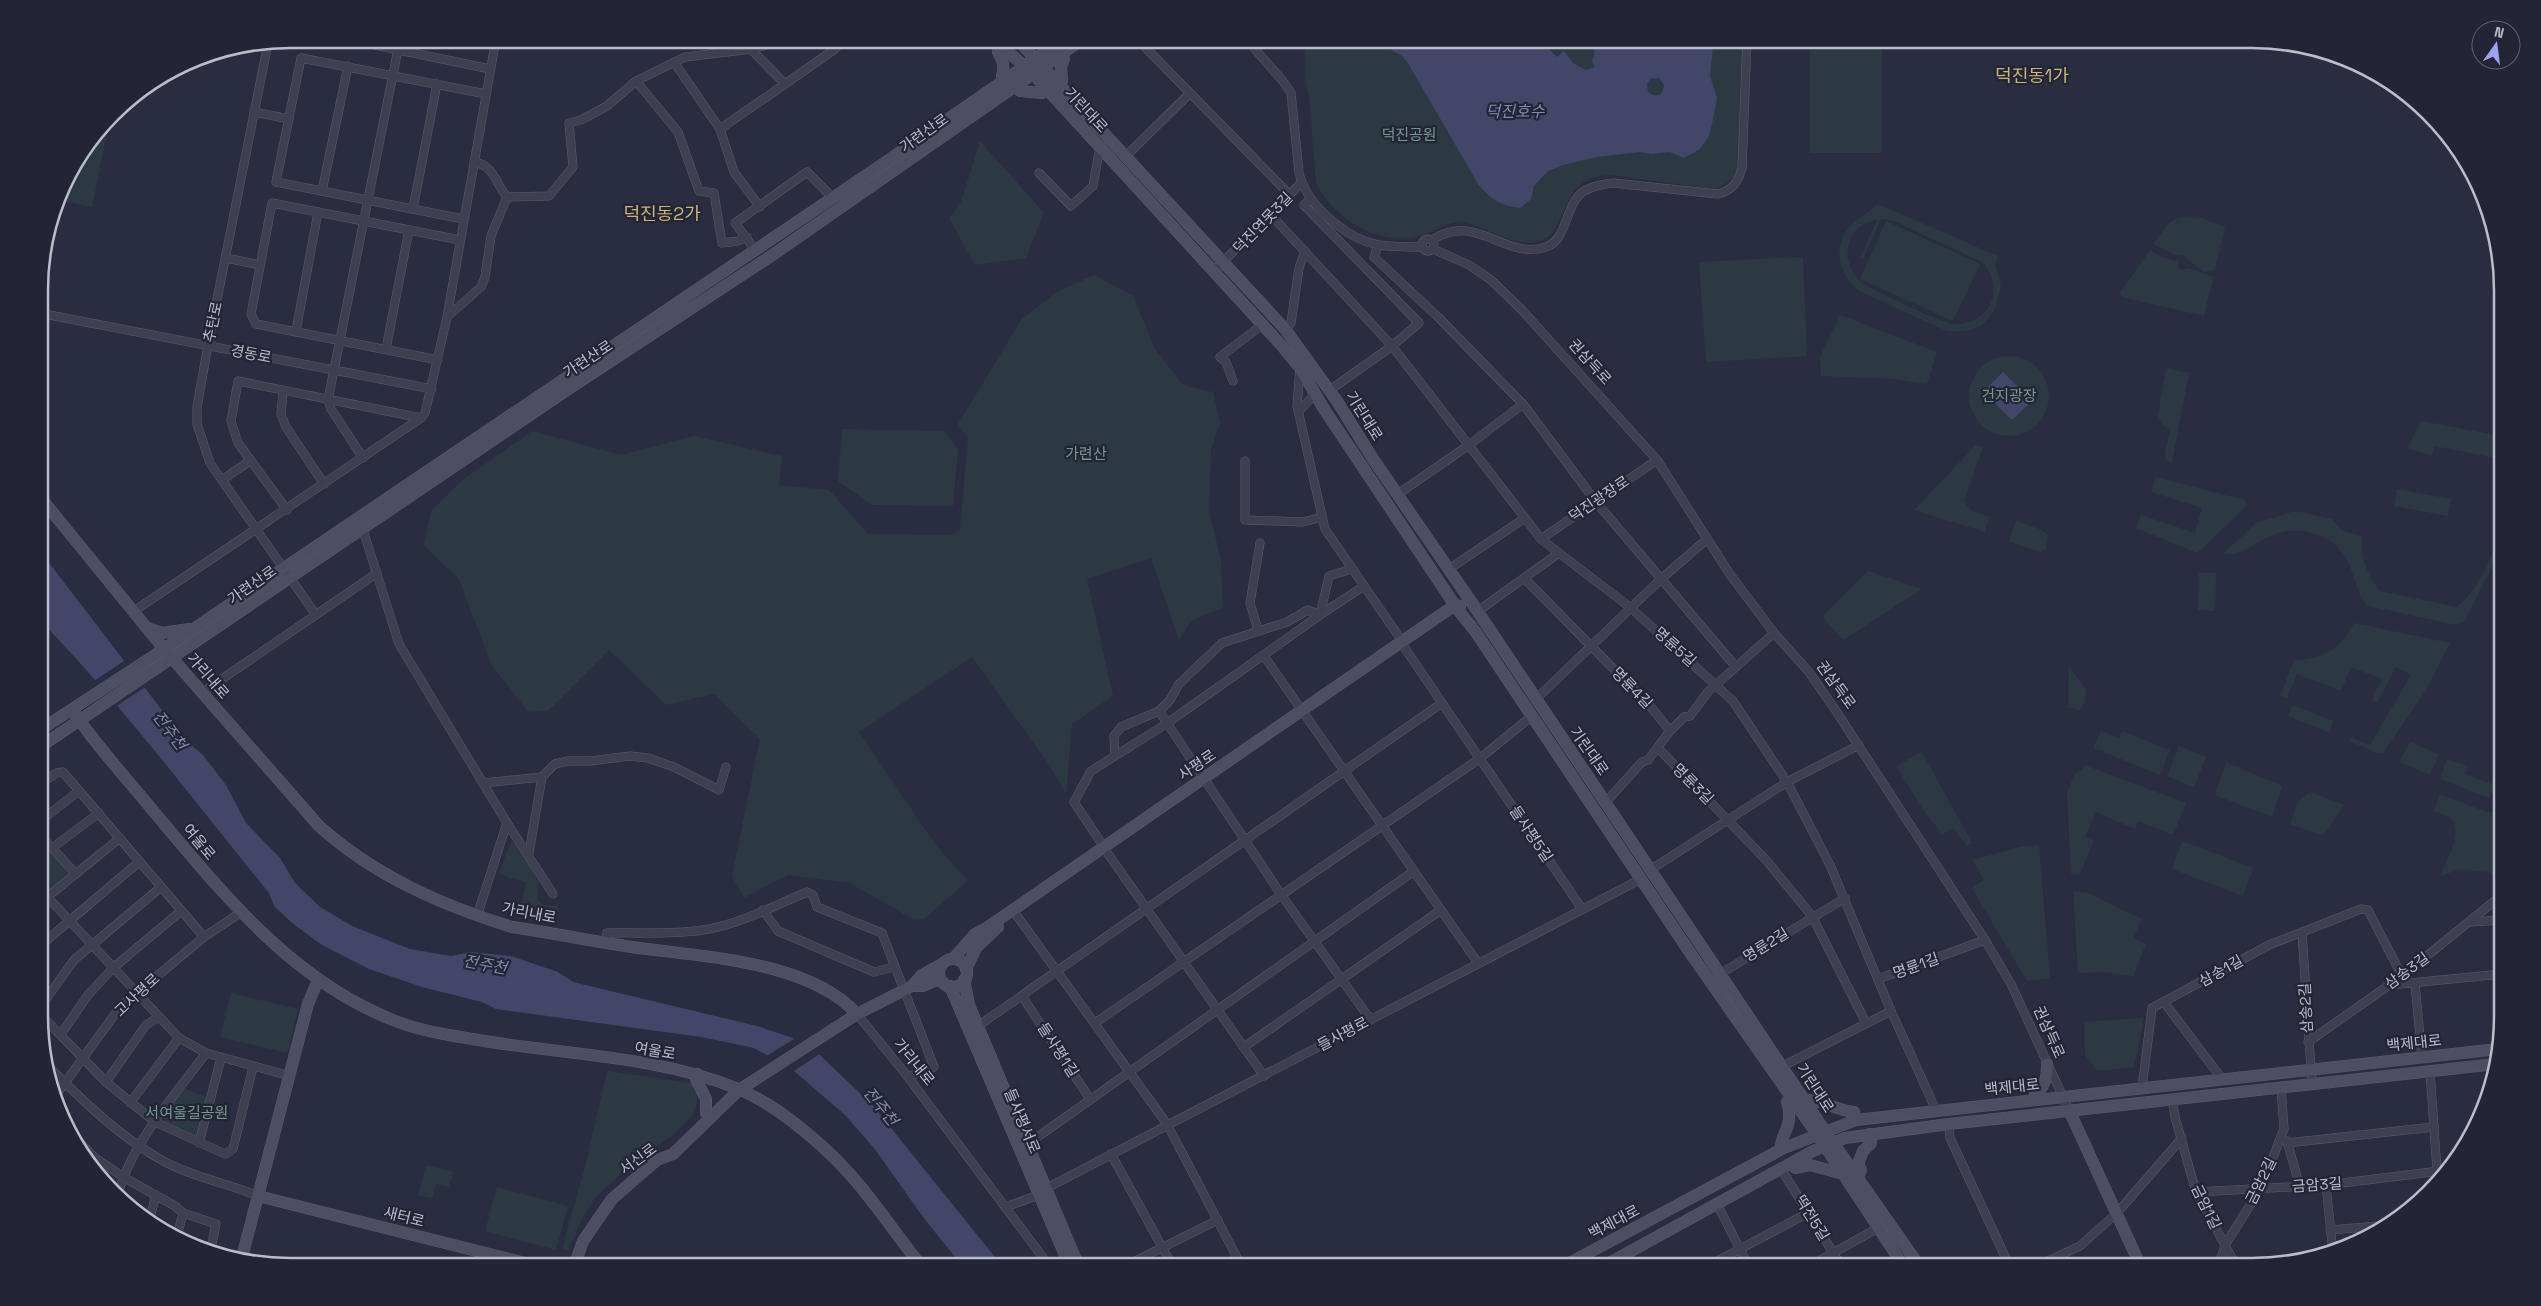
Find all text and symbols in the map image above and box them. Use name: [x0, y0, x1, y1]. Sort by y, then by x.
north arrow: [2471, 20, 2521, 70]
text: N: [2492, 23, 2506, 42]
district label: 덕진동1가: [1995, 64, 2069, 87]
street label: 기린대로: [1061, 83, 1112, 136]
water label: 덕진호수: [1486, 101, 1546, 122]
street label: 가련산로: [896, 109, 952, 156]
park label: 덕진공원: [1381, 125, 1437, 144]
street label: 덕진연못3길: [1229, 188, 1297, 257]
district label: 덕진동2가: [623, 202, 701, 225]
street label: 추탄로: [199, 300, 226, 344]
street label: 권삼득로: [1565, 335, 1616, 389]
street label: 가련산로: [559, 336, 616, 382]
street label: 경동로: [229, 340, 273, 367]
park label: 건지광장: [1981, 386, 2037, 405]
street label: 기린대로: [1342, 387, 1387, 444]
park label: 가련산: [1065, 444, 1107, 463]
street label: 덕진광장로: [1565, 471, 1633, 526]
street label: 가련산로: [224, 561, 280, 608]
street label: 명륜5길: [1650, 623, 1700, 671]
street label: 가리내로: [183, 649, 234, 703]
street label: 권삼득로: [1812, 657, 1860, 713]
street label: 명륜4길: [1608, 663, 1657, 713]
water label: 전주천: [148, 706, 193, 756]
street label: 기린대로: [1566, 723, 1613, 779]
street label: 사평로: [1174, 745, 1219, 784]
street label: 명륜3길: [1669, 759, 1718, 808]
street label: 들사평5길: [1506, 802, 1557, 866]
street label: 여울로: [179, 820, 220, 864]
street label: 가리내로: [500, 898, 558, 927]
street label: 명륜2길: [1739, 923, 1792, 966]
street label: 명륜1길: [1890, 948, 1941, 983]
street label: 삼송3길: [2381, 948, 2433, 993]
water label: 전주천: [461, 950, 511, 979]
street label: 삼송1길: [2195, 951, 2246, 990]
street label: 고사평로: [110, 969, 163, 1020]
street label: 삼송2길: [2295, 982, 2316, 1034]
street label: 권삼득로: [2030, 1003, 2069, 1061]
street label: 들사평로: [1314, 1012, 1372, 1055]
street label: 들사평1길: [1034, 1019, 1083, 1081]
street label: 백제대로: [2386, 1030, 2442, 1055]
street label: 가리내로: [890, 1034, 939, 1089]
street label: 여울로: [633, 1038, 677, 1063]
street label: 기린대로: [1792, 1059, 1838, 1116]
street label: 백제대로: [1984, 1074, 2040, 1099]
water label: 전주천: [859, 1083, 904, 1132]
street label: 들사평서로: [1000, 1085, 1045, 1156]
park label: 서여울길공원: [146, 1103, 228, 1122]
street label: 서신로: [615, 1139, 660, 1178]
street label: 금암2길: [2241, 1154, 2280, 1208]
street label: 금암3길: [2291, 1173, 2343, 1196]
street label: 금암1길: [2187, 1181, 2225, 1232]
street label: 떡전5길: [1791, 1191, 1834, 1244]
street label: 백제대로: [1585, 1200, 1643, 1243]
street label: 새터로: [382, 1202, 427, 1231]

